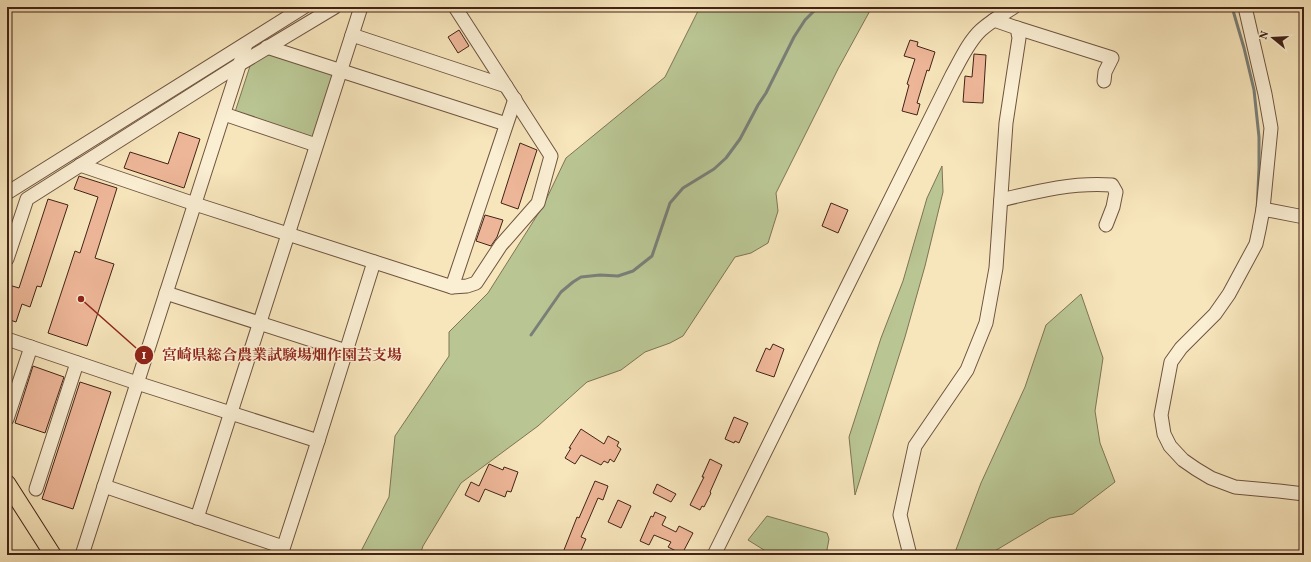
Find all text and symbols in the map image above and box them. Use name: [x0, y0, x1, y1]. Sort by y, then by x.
north arrow: [1253, 18, 1293, 58]
text: N: [1257, 29, 1273, 41]
callout: 宮崎県総合農業試験場畑作園芸支場: [134, 341, 410, 368]
text: 宮崎県総合農業試験場畑作園芸支場: [162, 346, 402, 367]
text: 1: [142, 348, 147, 364]

